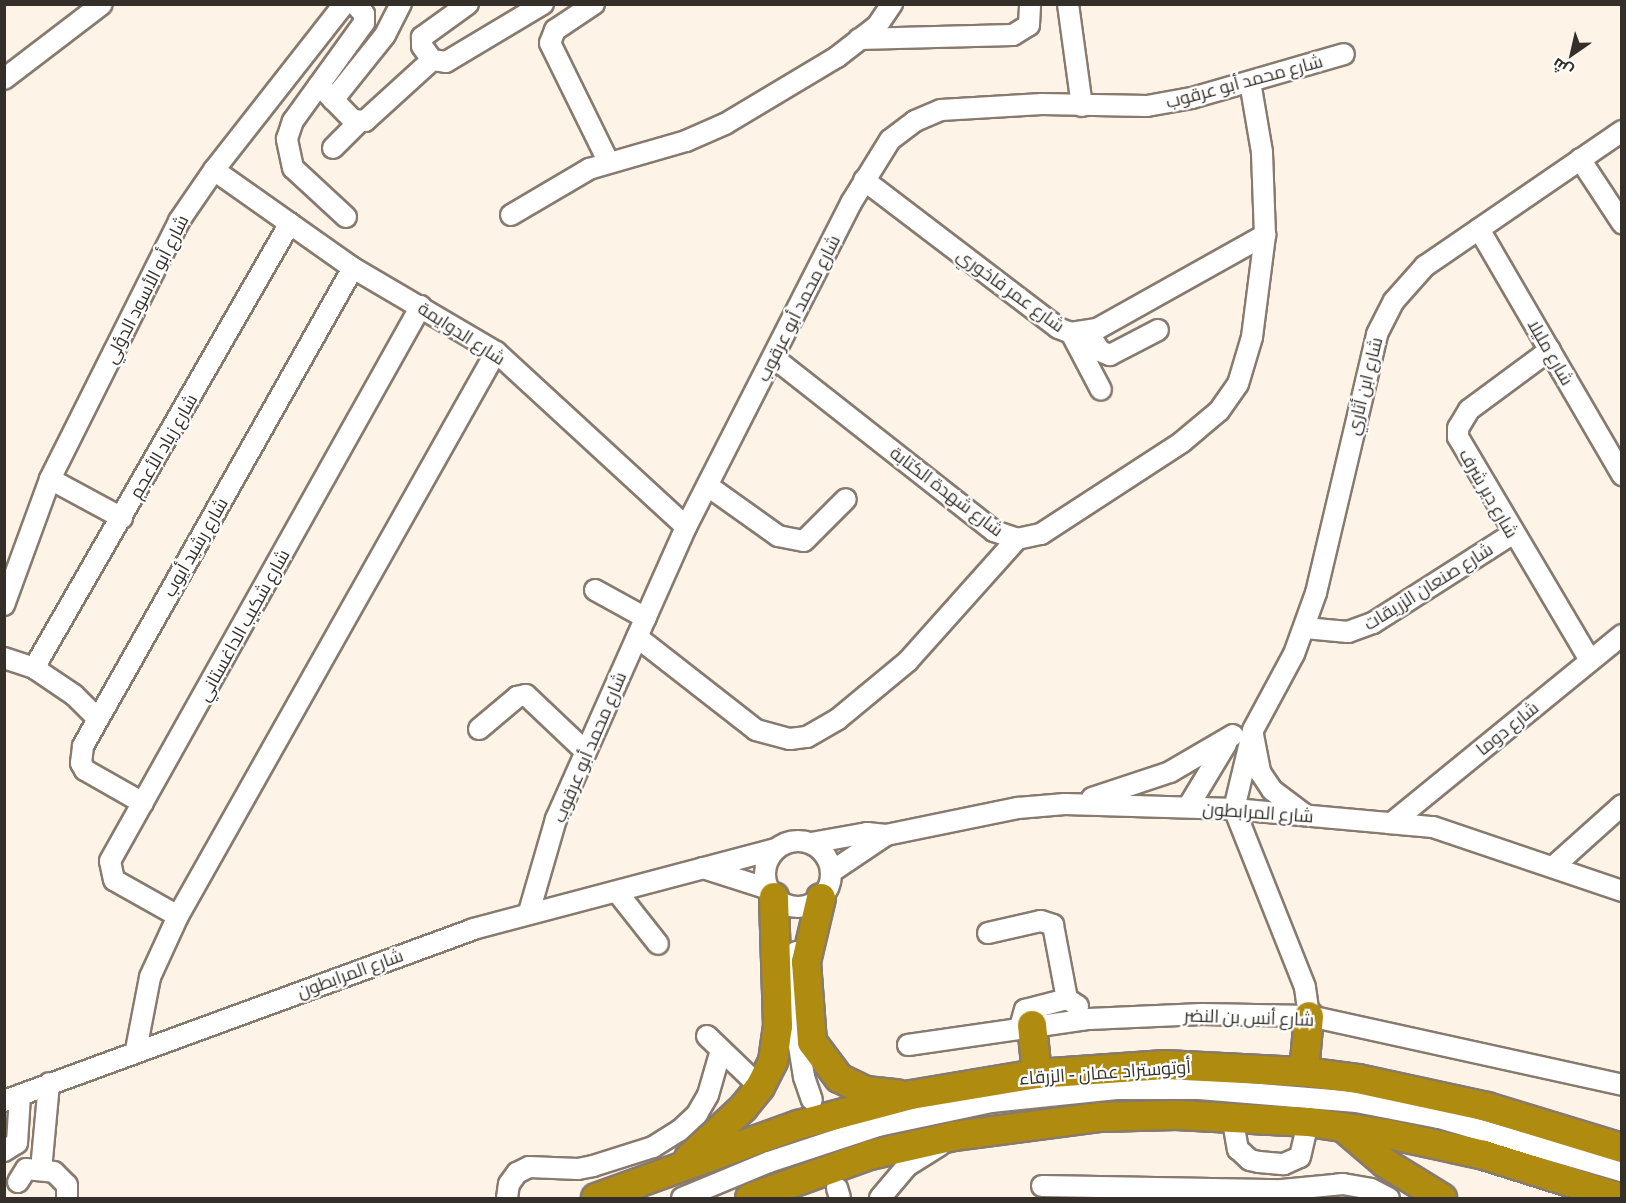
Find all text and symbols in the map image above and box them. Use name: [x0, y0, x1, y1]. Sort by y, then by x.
north arrow: [1542, 24, 1602, 84]
street label: شارع محمد أبو عرقوب: [1163, 50, 1325, 112]
text: ش: [1547, 53, 1577, 85]
street label: شارع أبو الأسود الدؤلي: [99, 211, 193, 367]
street label: شارع محمد أبو عرقوب: [752, 231, 844, 385]
street label: شارع عمر فاخوري: [953, 244, 1069, 336]
street label: شارع الدوايمة: [414, 297, 510, 369]
street label: شارع مليلا: [1523, 315, 1579, 389]
street label: شارع ابن أثاري: [1341, 335, 1387, 437]
street label: شارع زياد الأعجم: [124, 390, 202, 502]
street label: شارع شهدة الكتابة: [886, 441, 1008, 541]
street label: شارع دير شرف: [1455, 444, 1523, 542]
street label: شارع رشيد أيوب: [158, 494, 232, 600]
street label: شارع صنعان الزريقات: [1359, 538, 1497, 634]
street label: شارع شكيب الداغستاني: [192, 545, 294, 705]
street label: شارع محمد أبو عرقوب: [548, 668, 630, 826]
street label: شارع دوما: [1472, 696, 1542, 760]
street label: شارع المرابطون: [1202, 797, 1314, 827]
street label: شارع المرابطون: [294, 944, 406, 1002]
street label: شارع أنس بن النضر: [1183, 1004, 1315, 1030]
street label: أوتوستراد عمان - الزرقاء: [1018, 1055, 1192, 1089]

